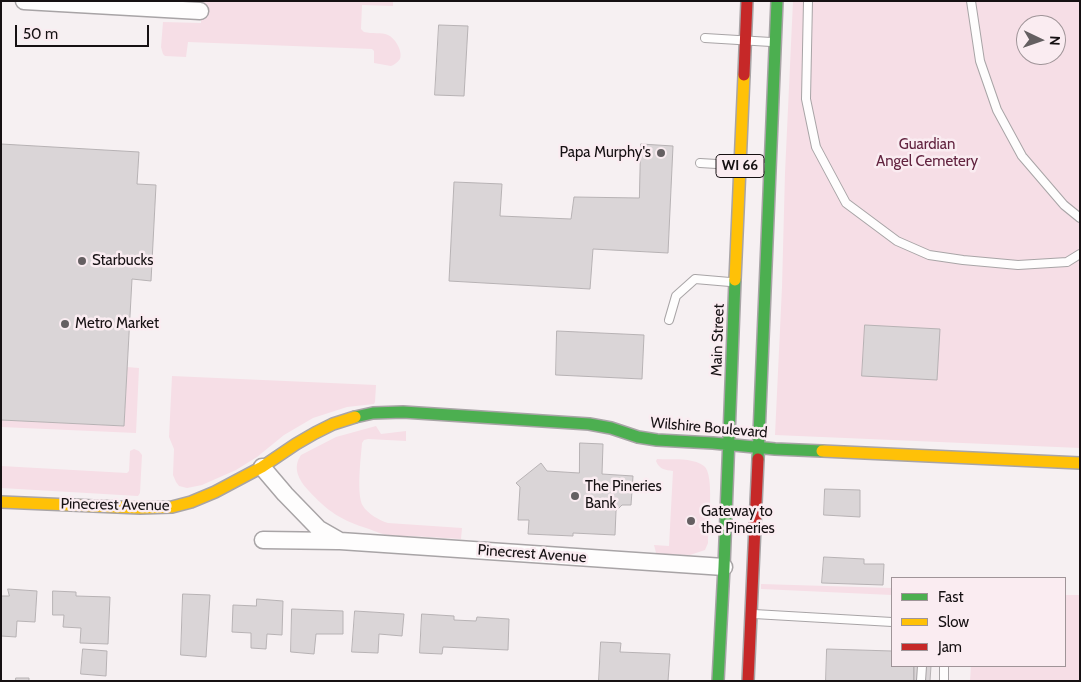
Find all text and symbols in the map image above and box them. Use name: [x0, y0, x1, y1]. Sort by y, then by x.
scale bar: [18, 15, 151, 47]
north arrow: [1016, 15, 1066, 65]
text: 50 m: [23, 25, 58, 43]
text: N: [1046, 35, 1064, 46]
park label: Guardian Angel Cemetery: [876, 136, 978, 171]
place label: Papa Murphy's: [559, 144, 651, 162]
marker: Papa Murphy's: [655, 147, 667, 159]
road number: WI 66: [716, 154, 764, 178]
place label: Starbucks: [92, 252, 153, 270]
marker: Starbucks: [76, 255, 88, 267]
street label: Main Street: [708, 303, 728, 377]
place label: Metro Market: [75, 315, 159, 333]
marker: Metro Market: [59, 318, 71, 330]
street label: Wilshire Boulevard: [650, 414, 768, 442]
place label: The Pineries Bank: [585, 478, 662, 513]
marker: The Pineries Bank: [569, 490, 581, 502]
street label: Pinecrest Avenue: [60, 495, 170, 515]
place label: Gateway to the Pineries: [701, 503, 775, 538]
marker: Gateway to the Pineries: [685, 515, 697, 527]
street label: Pinecrest Avenue: [477, 541, 587, 567]
legend: [891, 577, 1066, 667]
text: Fast: [938, 588, 963, 606]
text: Slow: [938, 613, 969, 631]
text: Jam: [938, 638, 962, 656]

